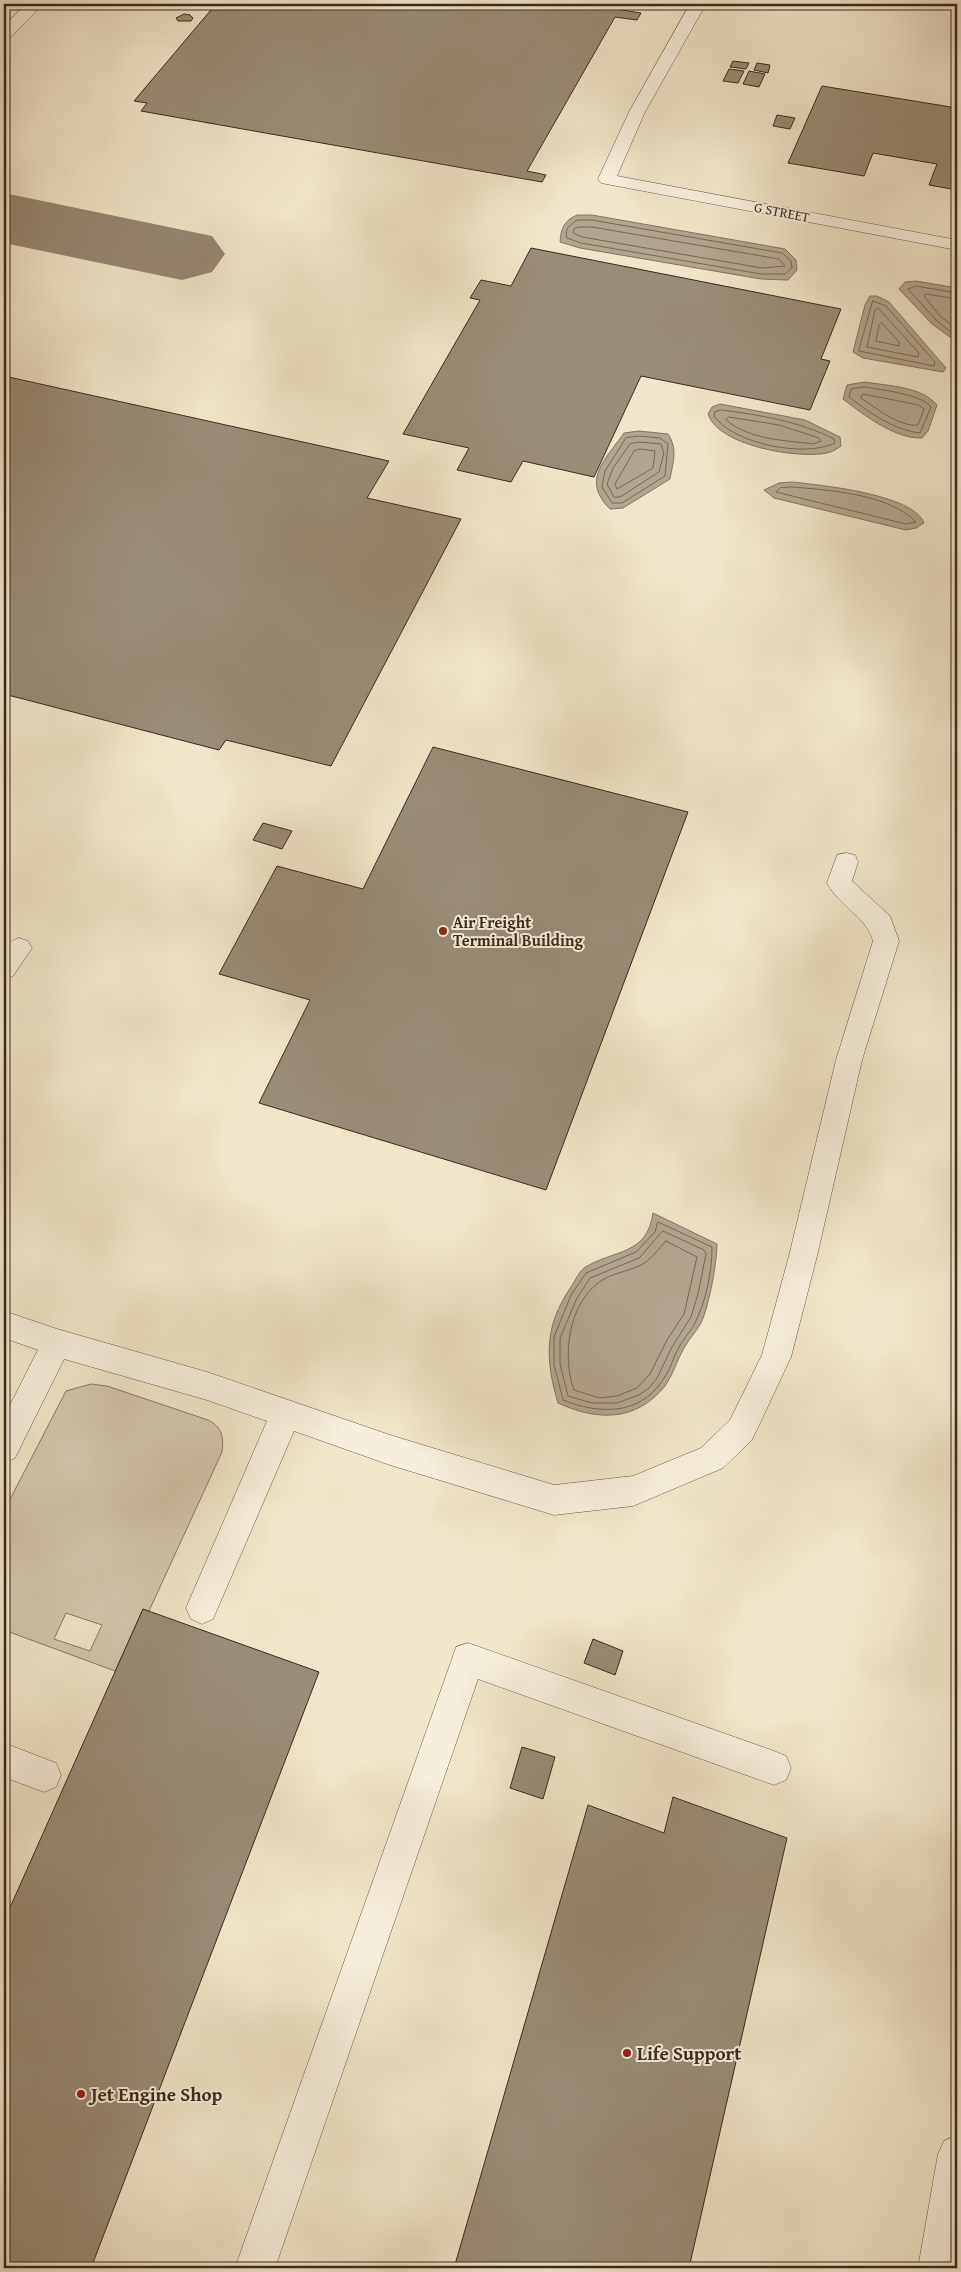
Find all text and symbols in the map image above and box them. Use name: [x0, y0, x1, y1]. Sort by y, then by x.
street label: G STREET: [753, 197, 812, 227]
place label: Air Freight Terminal Building: [453, 910, 583, 952]
marker: Air Freight Terminal Building: [437, 925, 449, 937]
place label: Life Support: [637, 2039, 742, 2067]
marker: Life Support: [621, 2047, 633, 2059]
place label: Jet Engine Shop: [88, 2080, 223, 2108]
marker: Jet Engine Shop: [75, 2088, 87, 2100]

